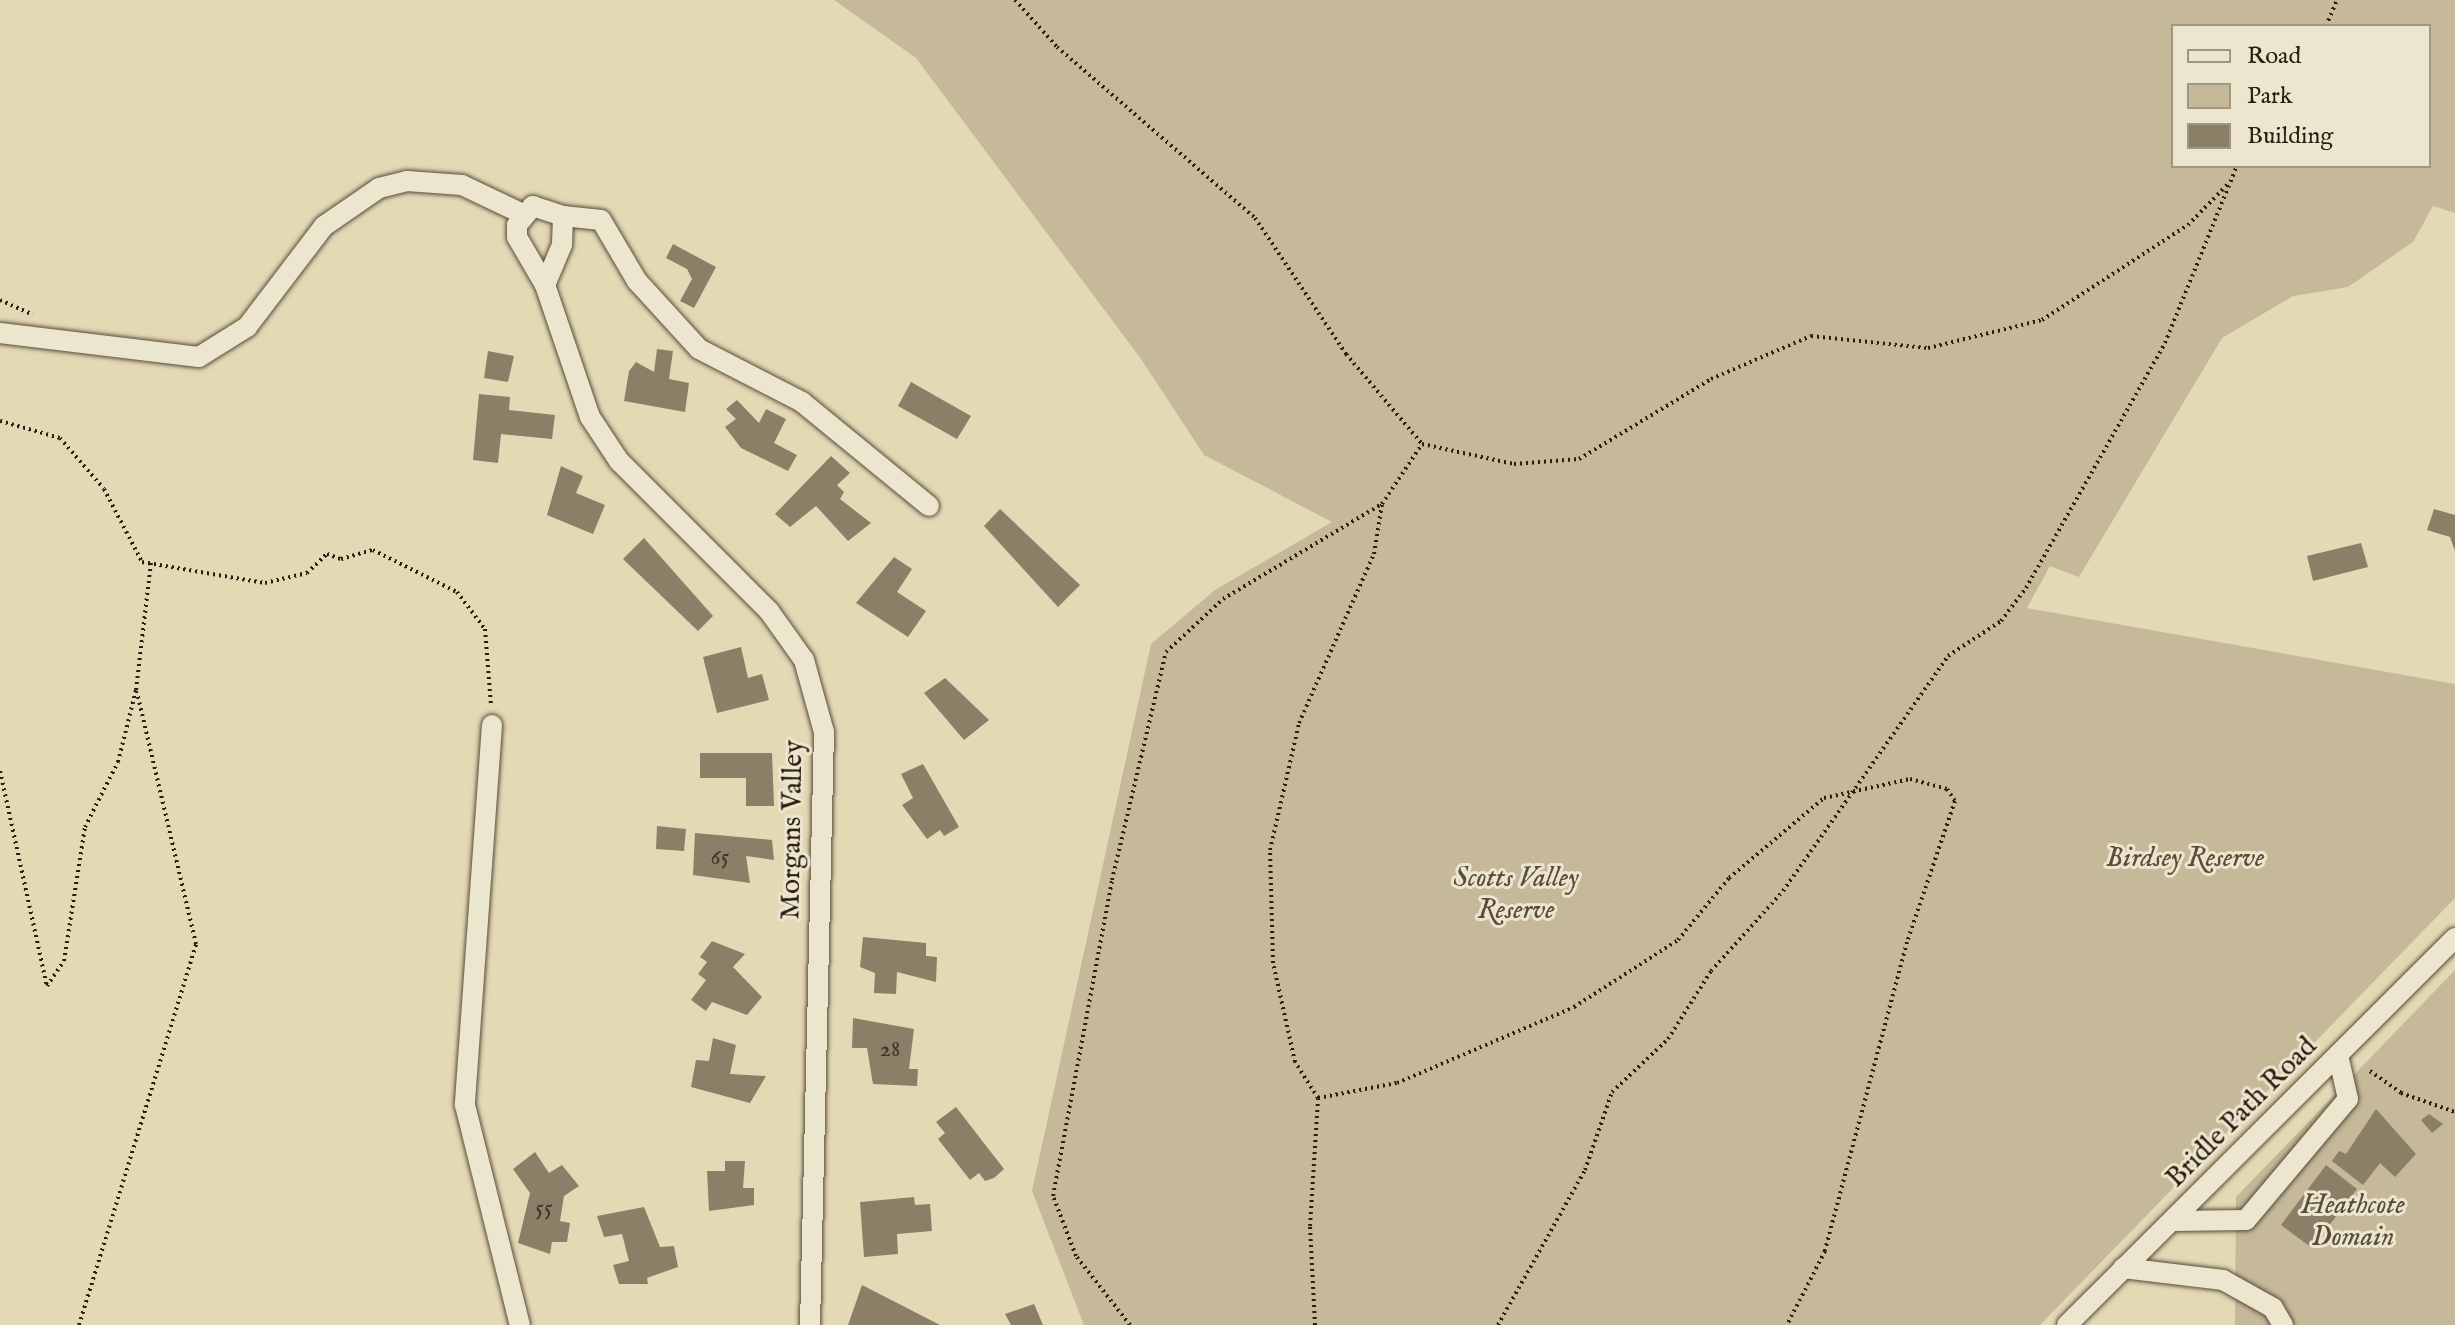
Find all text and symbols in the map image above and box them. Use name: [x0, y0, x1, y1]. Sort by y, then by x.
legend: [2171, 24, 2431, 168]
text: Road: [2247, 41, 2301, 72]
text: Park: [2247, 81, 2293, 112]
text: Building: [2247, 121, 2333, 152]
street label: Morgans Valley: [775, 740, 811, 920]
park label: Birdsey Reserve: [2106, 842, 2264, 876]
house number: 65: [711, 844, 729, 872]
park label: Scotts Valley Reserve: [1453, 862, 1579, 928]
street label: Bridle Path Road: [2160, 1031, 2324, 1195]
house number: 28: [880, 1036, 900, 1064]
park label: Heathcote Domain: [2301, 1189, 2405, 1255]
house number: 55: [535, 1195, 553, 1223]

